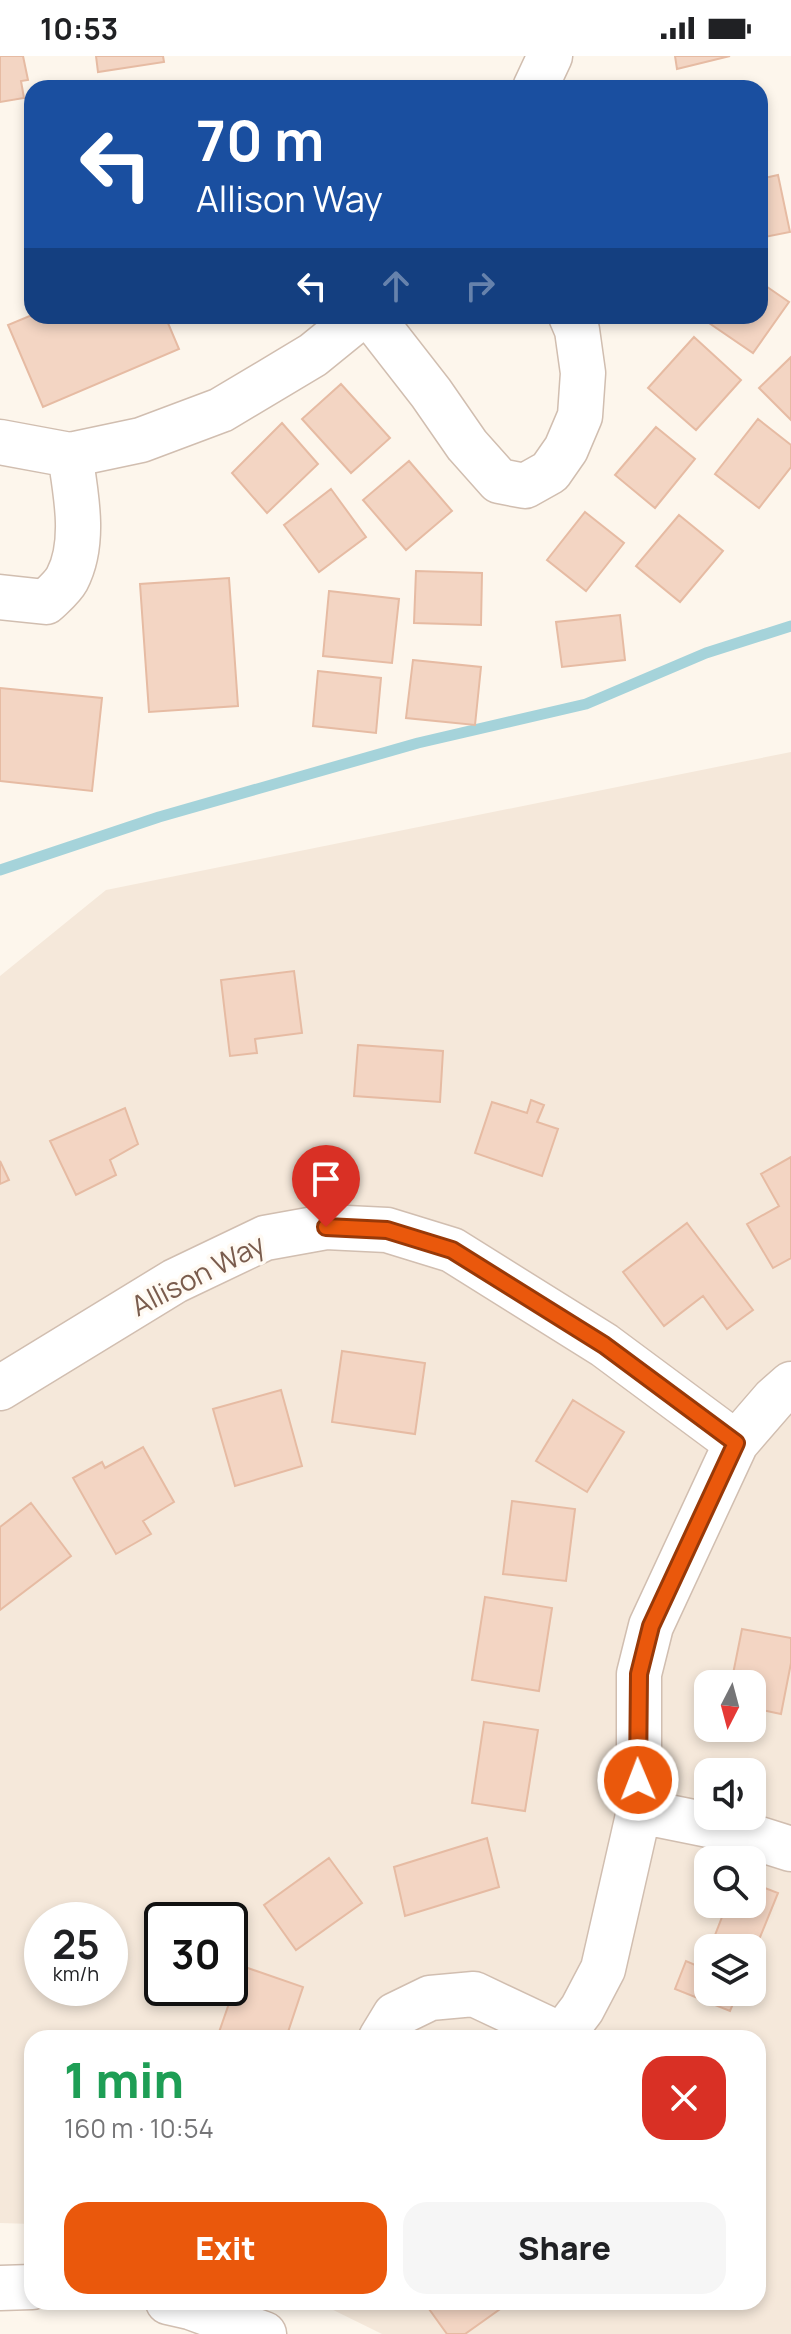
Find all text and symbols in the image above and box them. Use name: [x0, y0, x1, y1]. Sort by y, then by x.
text: 10:53: [40, 8, 118, 49]
text: 70 m: [196, 101, 324, 178]
icon: left: [64, 112, 168, 216]
text: Allison Way: [196, 174, 383, 223]
icon: left: [290, 264, 334, 308]
icon: ahead: [374, 264, 418, 308]
icon: right: [458, 264, 502, 308]
pin: [292, 1145, 360, 1227]
icon: arrive: [304, 1157, 348, 1201]
street label: Allison Way: [124, 1224, 271, 1324]
north arrow: [694, 1670, 766, 1742]
map controls: [694, 1670, 766, 2006]
position arrow: [596, 1738, 680, 1822]
button: sound: [694, 1758, 766, 1830]
button: search: [694, 1846, 766, 1918]
speed limit sign: 30: [144, 1902, 248, 2006]
text: 25: [52, 1916, 100, 1971]
button: layers: [694, 1934, 766, 2006]
text: km/h: [53, 1960, 99, 1987]
text: 1 min: [64, 2047, 184, 2112]
button: close: [642, 2056, 726, 2140]
text: 160 m · 10:54: [64, 2110, 214, 2146]
button: Exit: [64, 2202, 387, 2294]
button: Share: [403, 2202, 726, 2294]

